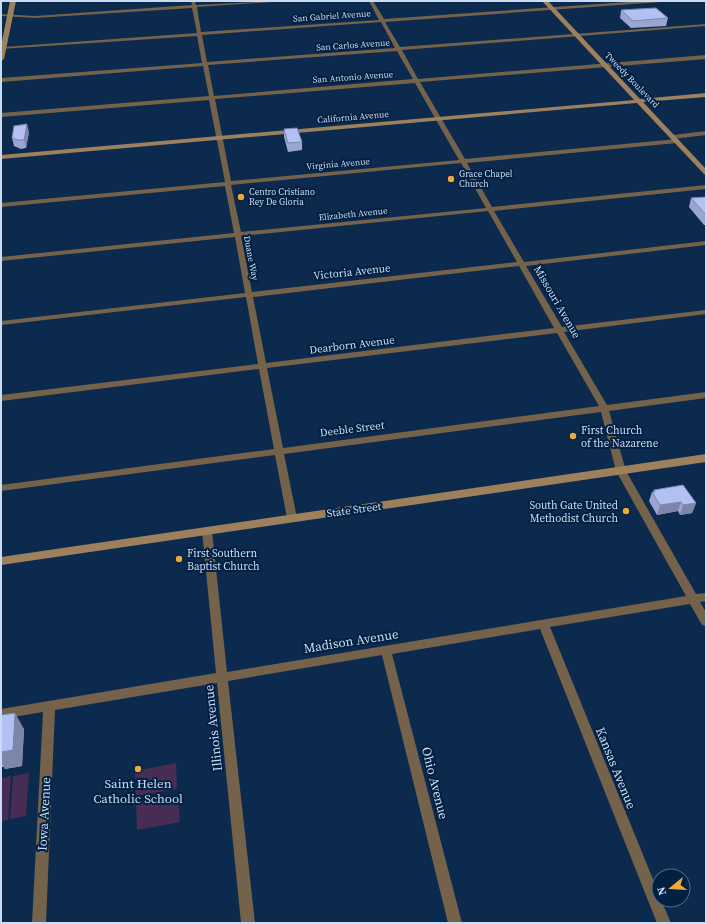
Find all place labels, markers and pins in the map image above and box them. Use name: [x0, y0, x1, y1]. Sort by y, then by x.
place label: Grace Chapel Church: [459, 168, 513, 190]
marker: Grace Chapel Church: [446, 174, 456, 184]
place label: Centro Cristiano Rey De Gloria: [249, 186, 315, 208]
marker: Centro Cristiano Rey De Gloria: [236, 192, 246, 202]
place label: First Church of the Nazarene: [581, 423, 659, 451]
marker: First Church of the Nazarene: [568, 431, 578, 441]
place label: South Gate United Methodist Church: [529, 498, 619, 526]
marker: South Gate United Methodist Church: [621, 506, 631, 516]
place label: First Southern Baptist Church: [187, 546, 260, 574]
marker: First Southern Baptist Church: [174, 554, 184, 564]
marker: Saint Helen Catholic School: [133, 764, 143, 774]
place label: Saint Helen Catholic School: [93, 775, 183, 807]

